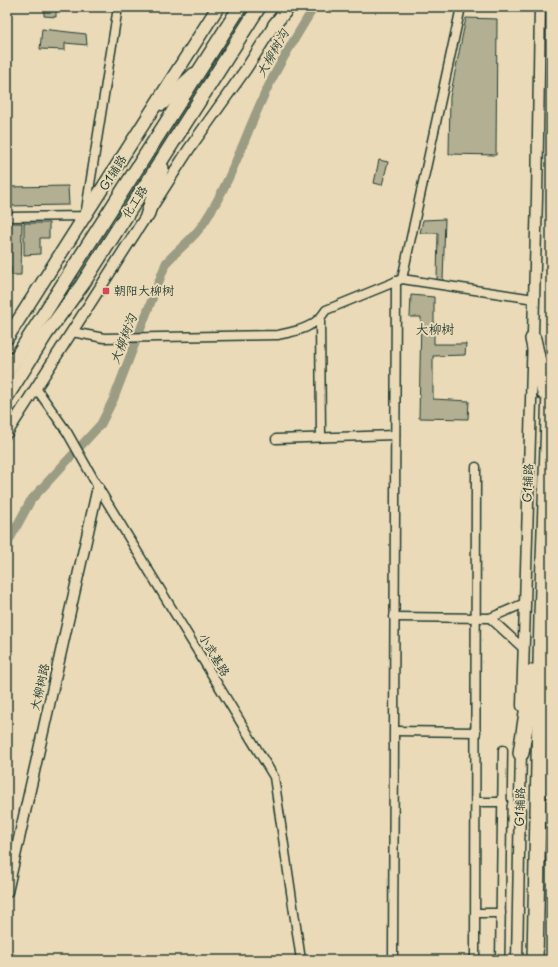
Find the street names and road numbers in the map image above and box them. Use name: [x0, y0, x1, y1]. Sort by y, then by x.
street label: G1辅路: [94, 151, 130, 194]
street label: 化工路: [117, 181, 152, 221]
street label: G1辅路: [517, 463, 537, 503]
street label: 小武基路: [195, 629, 235, 680]
street label: 大柳树路: [25, 661, 53, 712]
street label: G1辅路: [510, 787, 528, 827]

